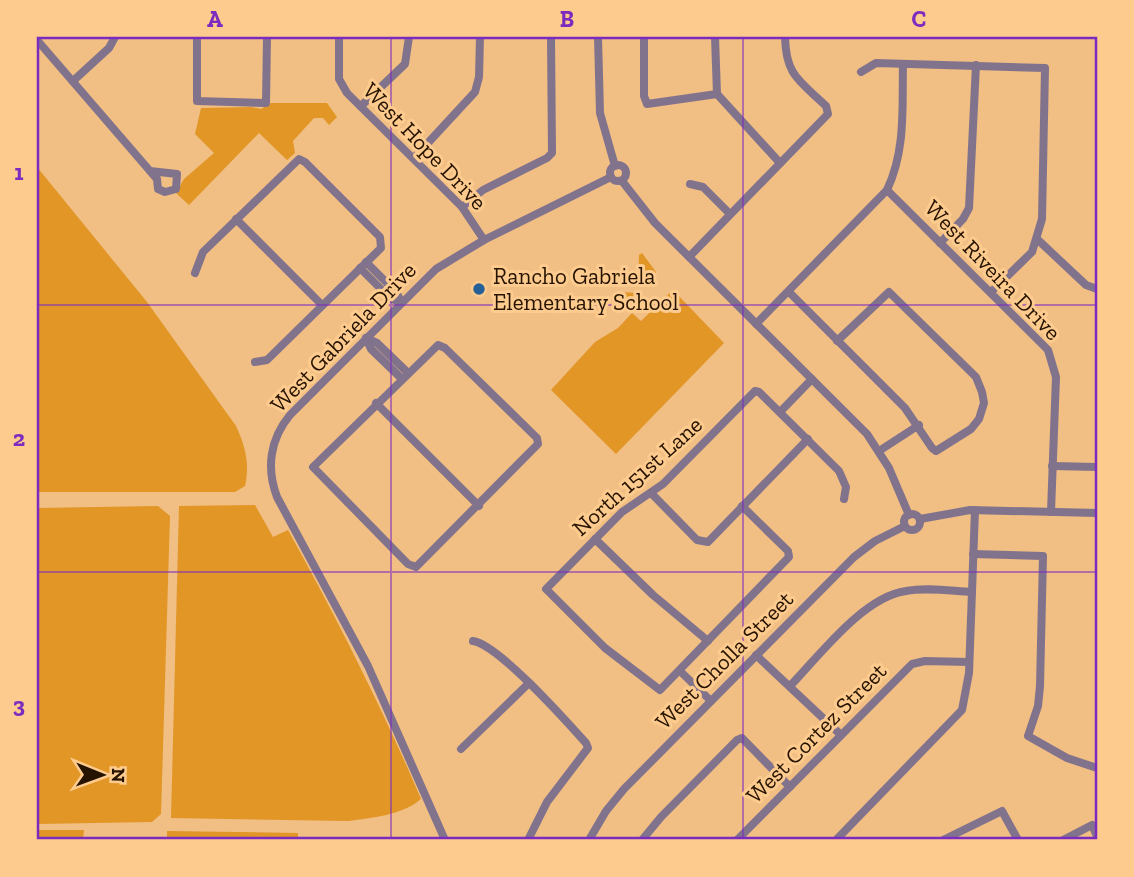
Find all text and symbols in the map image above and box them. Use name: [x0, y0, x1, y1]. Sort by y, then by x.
text: A: [207, 5, 223, 33]
text: B: [560, 5, 574, 33]
text: C: [912, 5, 926, 33]
street label: West Hope Drive: [357, 76, 493, 216]
text: 1: [14, 158, 24, 186]
street label: West Riveira Drive: [919, 194, 1067, 346]
street label: West Gabriela Drive: [264, 256, 422, 418]
place label: Rancho Gabriela Elementary School: [493, 262, 679, 316]
marker: Rancho Gabriela Elementary School: [471, 281, 487, 297]
street label: North 151st Lane: [566, 410, 708, 542]
text: 2: [13, 424, 25, 452]
street label: West Cholla Street: [649, 585, 799, 735]
street label: West Cortez Street: [740, 657, 892, 809]
text: 3: [13, 691, 25, 719]
north arrow: [66, 740, 136, 810]
text: N: [107, 768, 130, 783]

